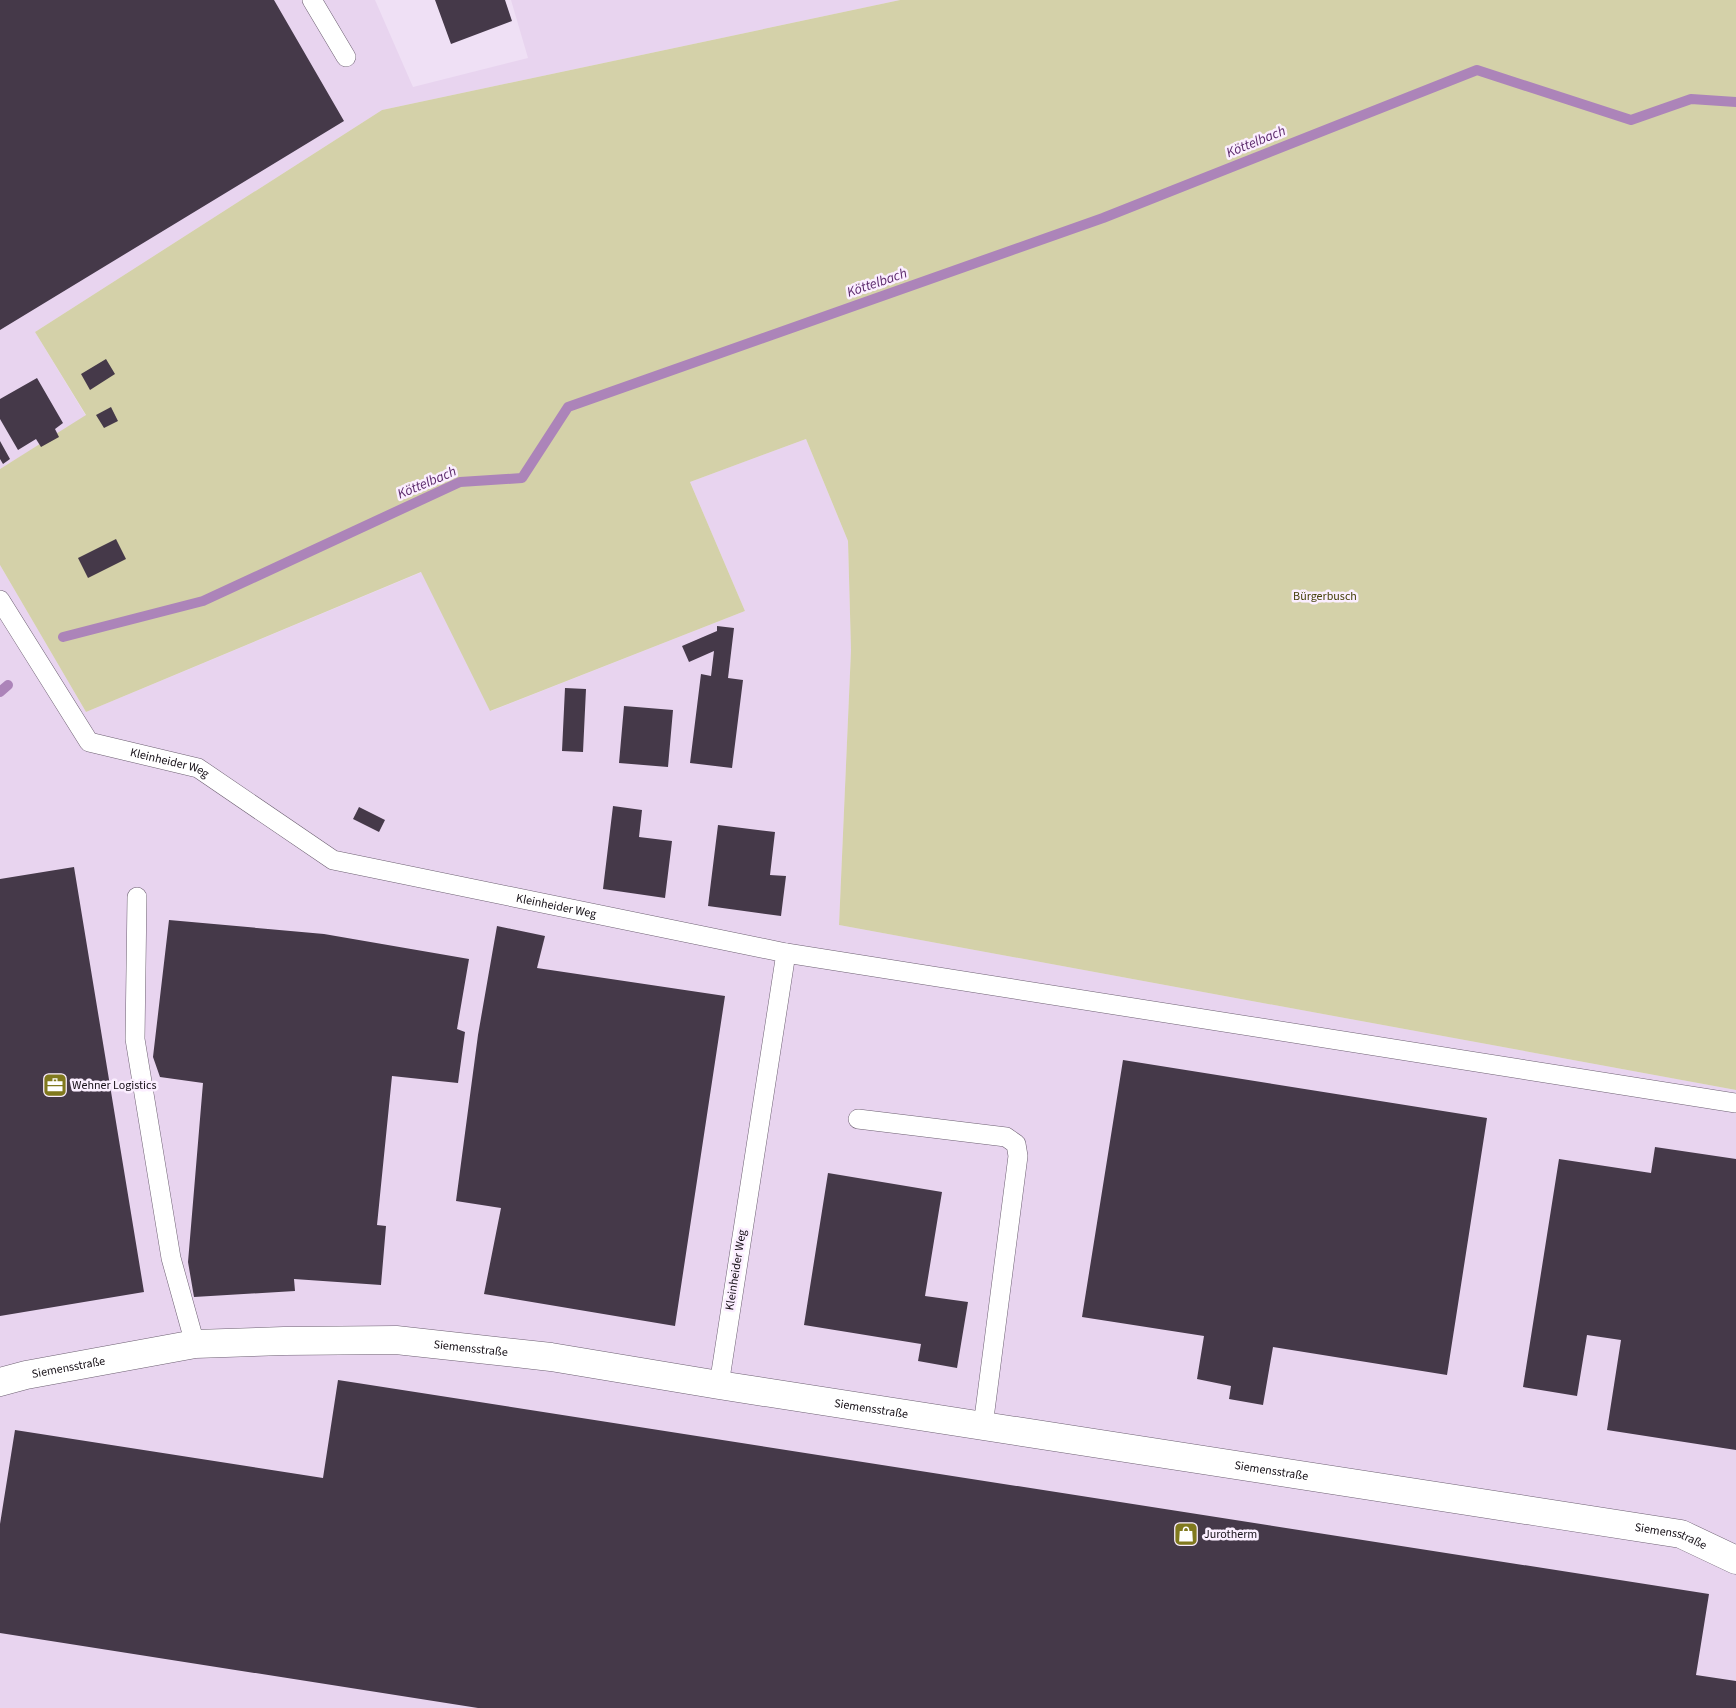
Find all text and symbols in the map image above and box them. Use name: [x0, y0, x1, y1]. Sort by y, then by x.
water label: Köttelbach: [1223, 121, 1289, 163]
water label: Köttelbach: [844, 263, 910, 303]
water label: Köttelbach: [394, 462, 460, 504]
park label: Bürgerbusch: [1293, 588, 1357, 605]
street label: Kleinheider Weg: [129, 744, 213, 782]
street label: Kleinheider Weg: [515, 889, 598, 922]
office icon: Wehner Logistics: [42, 1072, 68, 1098]
place label: Wehner Logistics: [72, 1077, 156, 1094]
street label: Kleinheider Weg: [721, 1228, 751, 1312]
street label: Siemensstraße: [433, 1336, 509, 1361]
street label: Siemensstraße: [30, 1352, 107, 1382]
street label: Siemensstraße: [833, 1394, 909, 1423]
street label: Siemensstraße: [1233, 1456, 1310, 1485]
street label: Siemensstraße: [1633, 1518, 1710, 1554]
shop icon: Jurotherm: [1173, 1521, 1199, 1547]
place label: Jurotherm: [1204, 1526, 1257, 1543]

